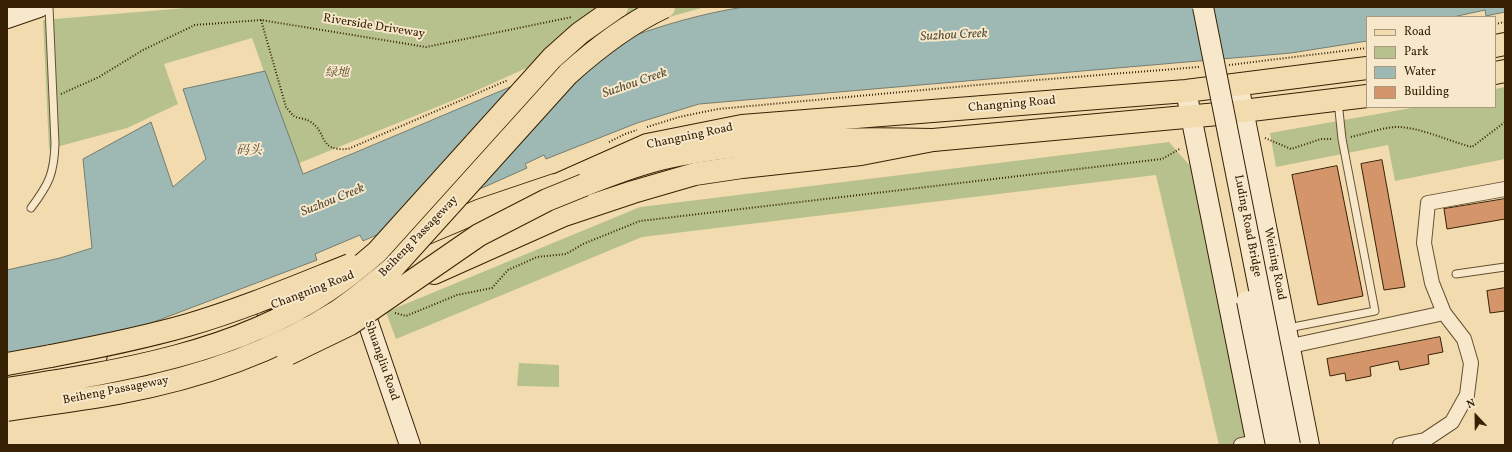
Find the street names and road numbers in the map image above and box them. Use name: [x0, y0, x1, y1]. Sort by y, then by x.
street label: Riverside Driveway: [322, 12, 426, 42]
street label: Changning Road: [968, 94, 1056, 116]
street label: Changning Road: [646, 121, 734, 153]
street label: Luding Road Bridge: [1230, 174, 1264, 278]
street label: Beiheng Passageway: [376, 193, 462, 281]
street label: Weining Road: [1260, 226, 1288, 302]
street label: Changning Road: [269, 269, 357, 313]
street label: Shuangliu Road: [361, 319, 401, 403]
street label: Beiheng Passageway: [62, 374, 170, 408]

